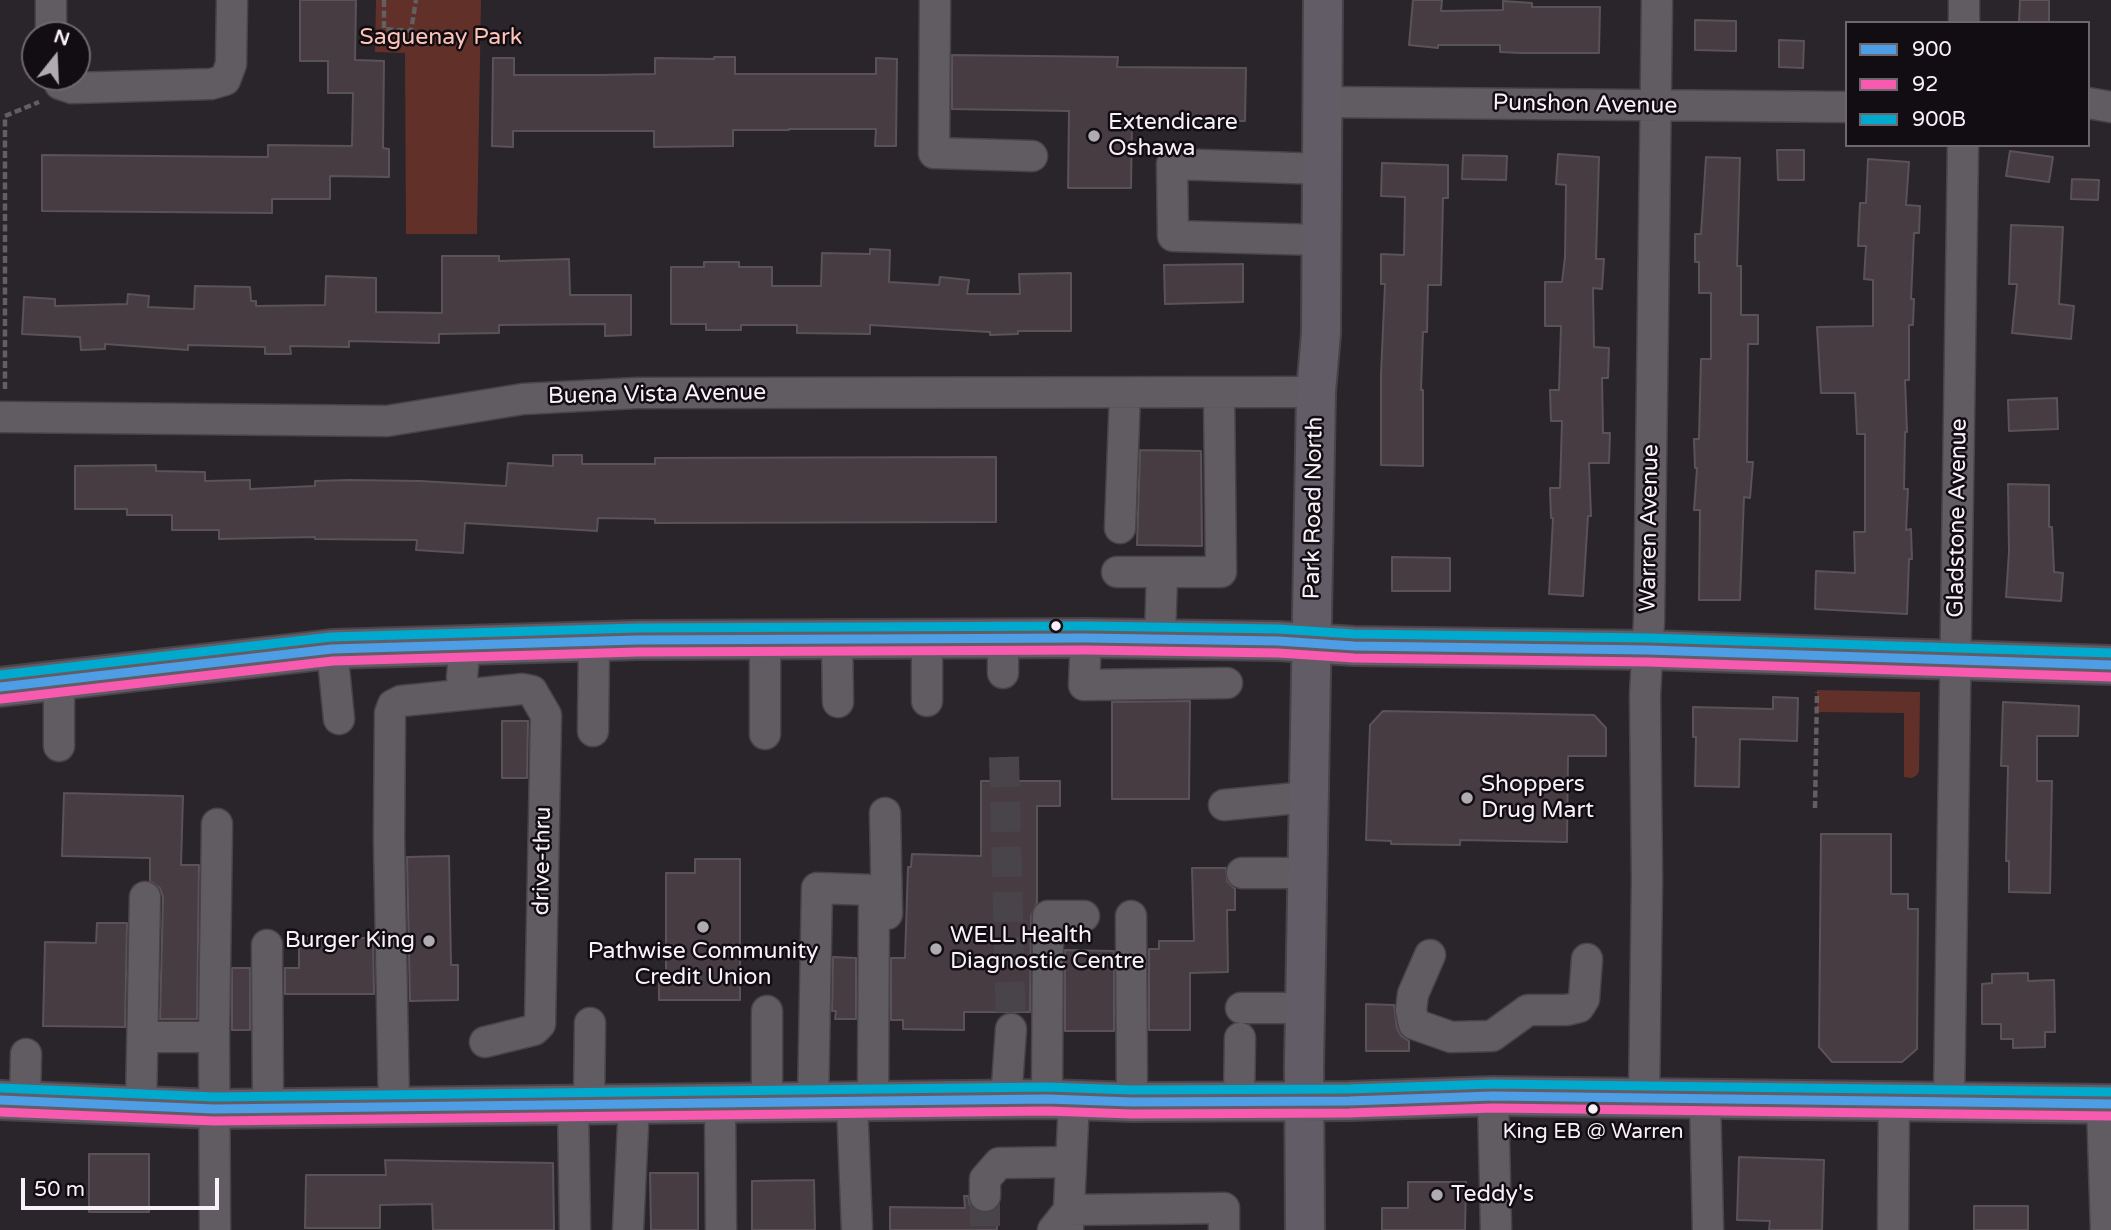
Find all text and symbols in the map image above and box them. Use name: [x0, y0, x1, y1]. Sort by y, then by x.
north arrow: [21, 21, 91, 91]
legend: [1845, 21, 2090, 147]
park label: Saguenay Park: [360, 24, 522, 52]
text: N: [51, 25, 73, 51]
text: 900: [1912, 37, 1952, 62]
text: 92: [1912, 72, 1938, 97]
street label: Punshon Avenue: [1492, 90, 1678, 120]
text: 900B: [1912, 107, 1966, 132]
place label: Extendicare Oshawa: [1108, 109, 1238, 163]
marker: Extendicare Oshawa: [1086, 128, 1102, 144]
street label: Buena Vista Avenue: [548, 379, 766, 411]
street label: Park Road North: [1299, 416, 1329, 600]
street label: Gladstone Avenue: [1942, 418, 1974, 618]
street label: Warren Avenue: [1635, 444, 1665, 612]
unlabelled marker: [1049, 619, 1063, 633]
place label: Shoppers Drug Mart: [1481, 771, 1594, 825]
marker: Shoppers Drug Mart: [1459, 790, 1475, 806]
street label: drive-thru: [528, 806, 558, 916]
marker: Pathwise Community Credit Union: [695, 919, 711, 935]
place label: WELL Health Diagnostic Centre: [950, 922, 1145, 976]
place label: Burger King: [285, 927, 415, 955]
marker: Burger King: [421, 933, 437, 949]
place label: Pathwise Community Credit Union: [588, 938, 818, 992]
marker: WELL Health Diagnostic Centre: [928, 941, 944, 957]
marker: King EB @ Warren: [1586, 1102, 1600, 1116]
place label: King EB @ Warren: [1502, 1119, 1684, 1145]
scale bar: [24, 1164, 222, 1208]
text: 50 m: [34, 1177, 85, 1202]
place label: Teddy's: [1451, 1181, 1534, 1209]
marker: Teddy's: [1429, 1187, 1445, 1203]

